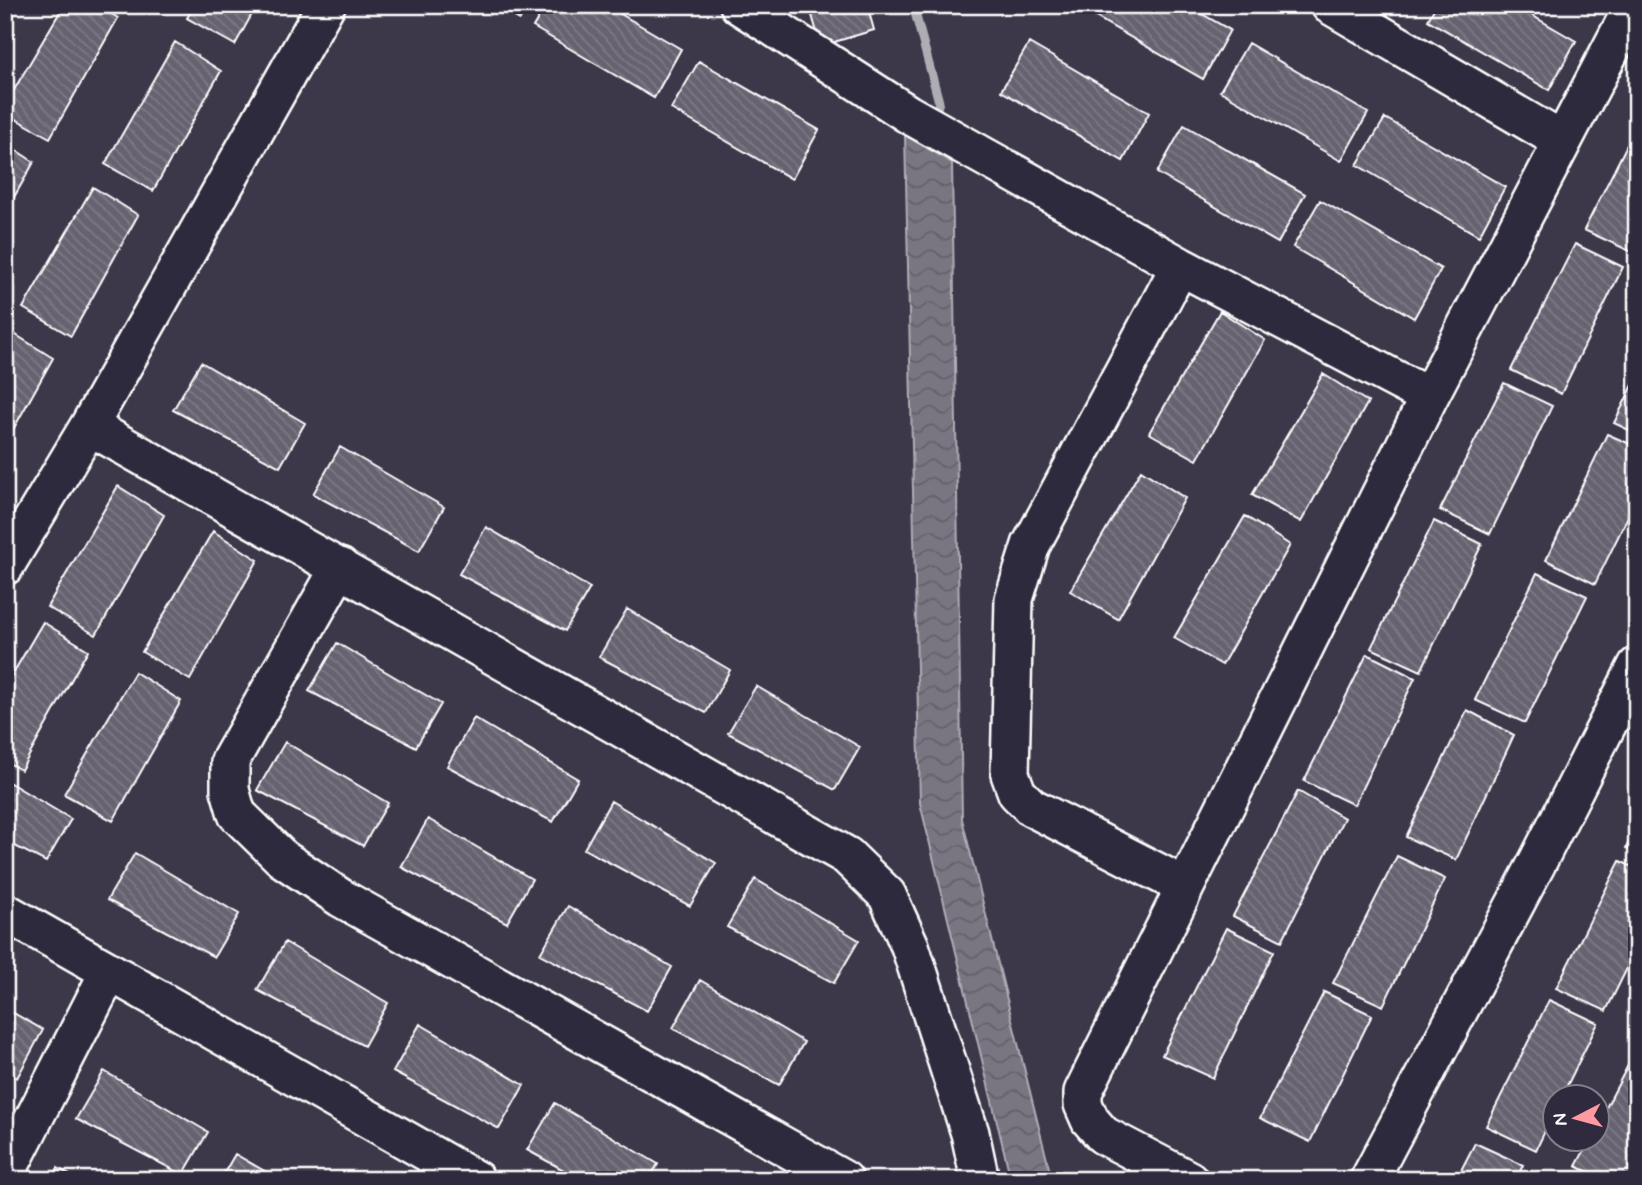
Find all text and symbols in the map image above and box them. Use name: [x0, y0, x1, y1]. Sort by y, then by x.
north arrow: [1540, 1084, 1610, 1154]
text: N: [1547, 1112, 1574, 1127]

